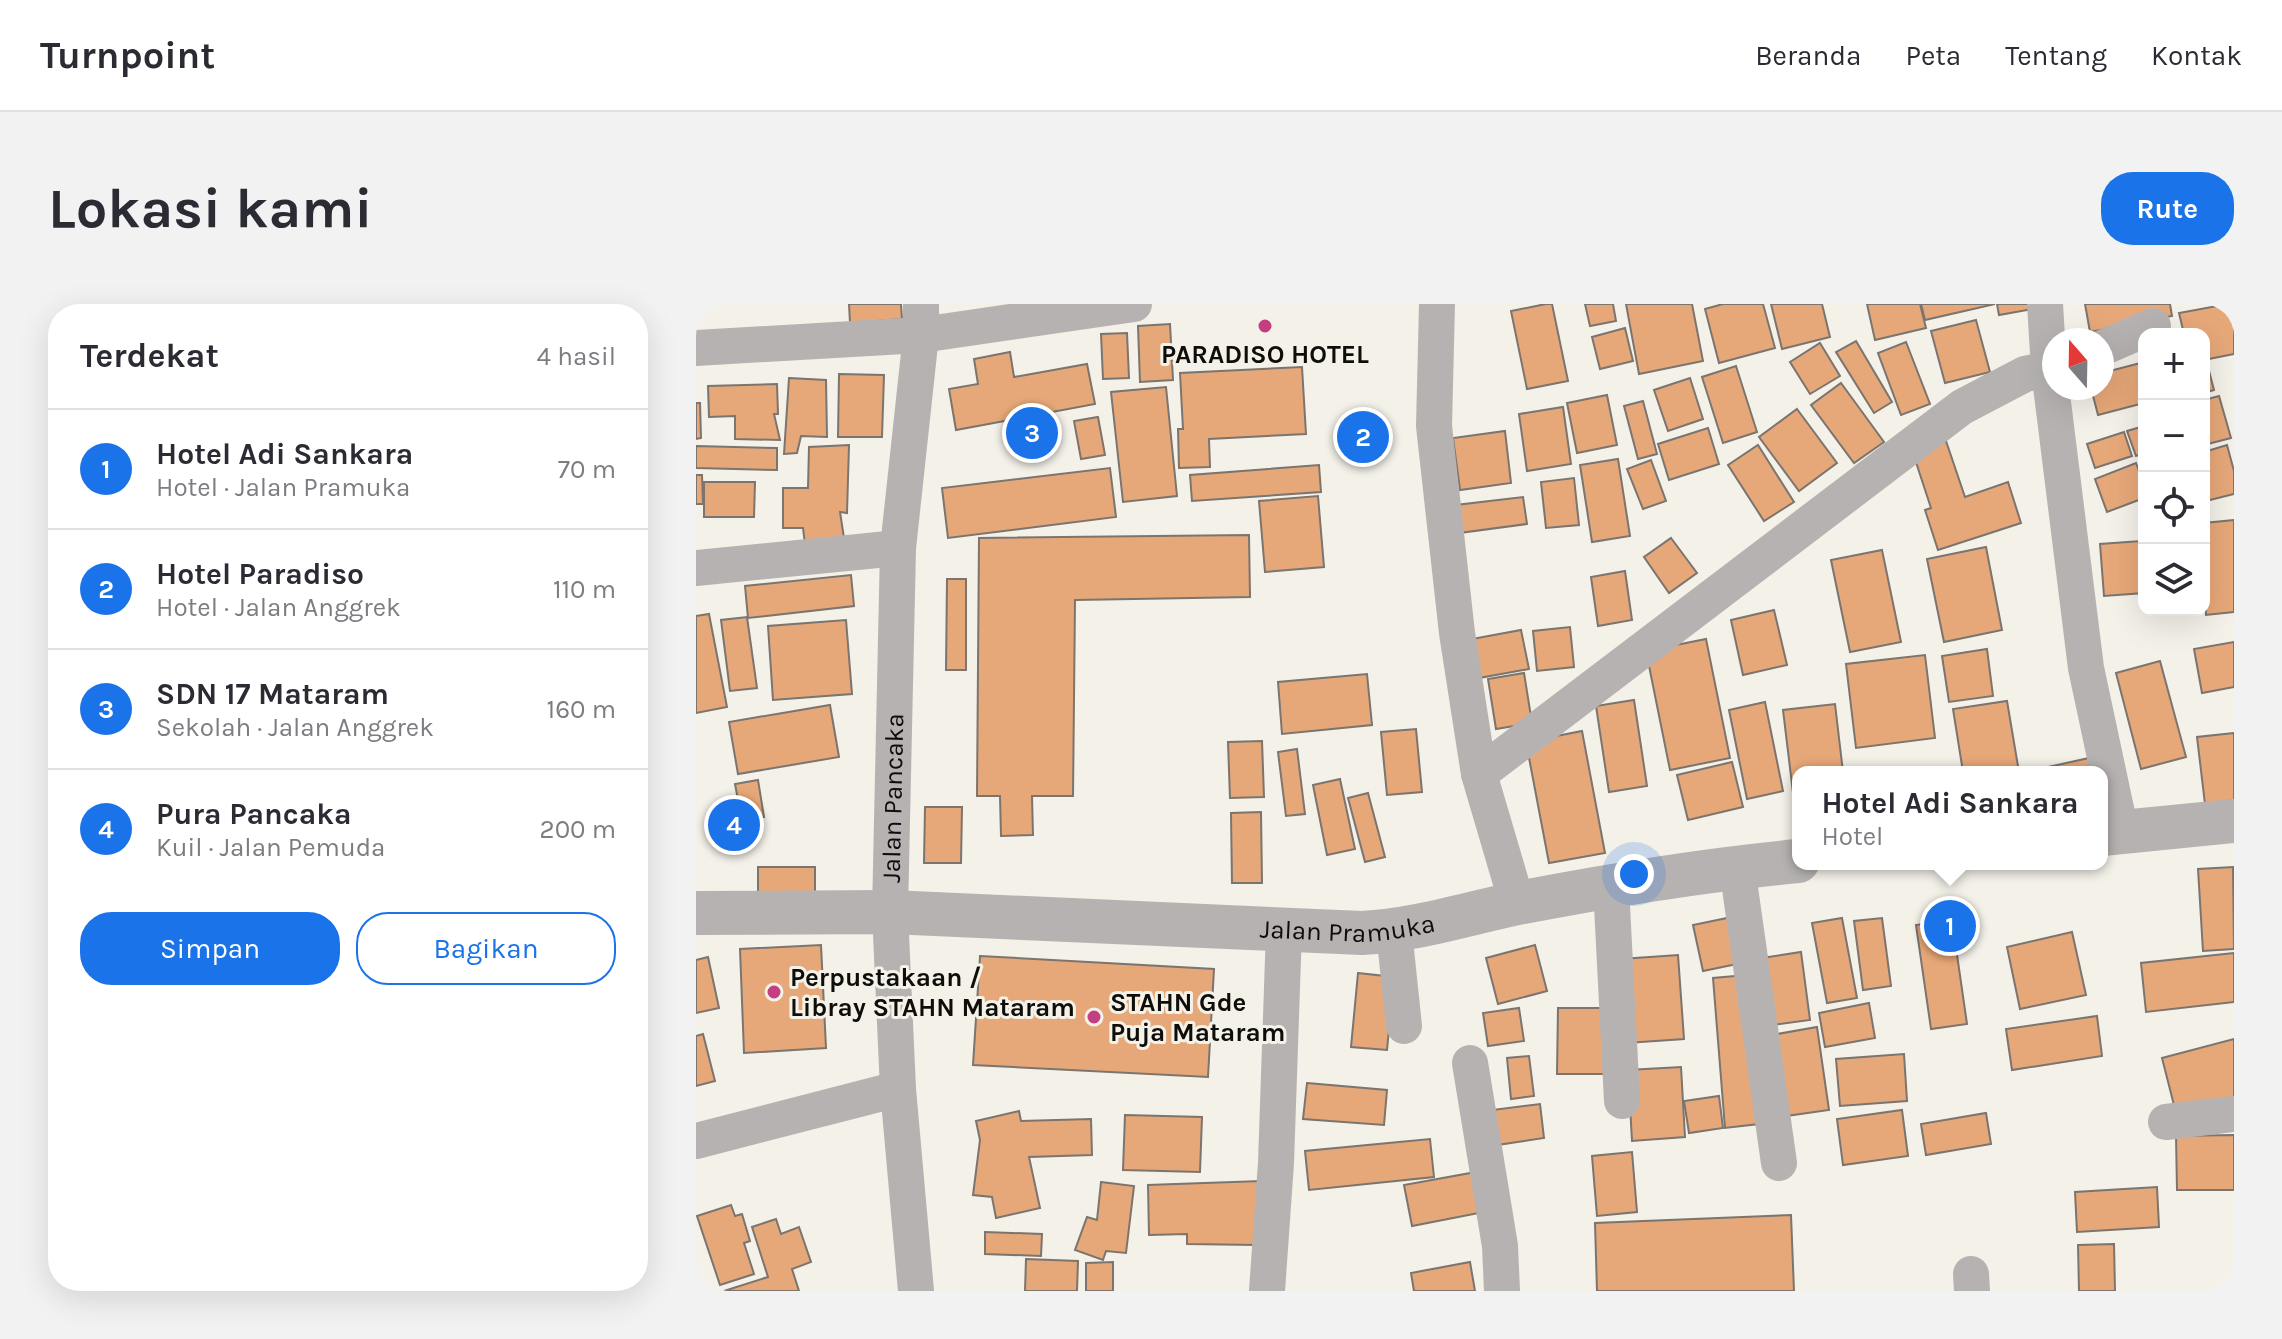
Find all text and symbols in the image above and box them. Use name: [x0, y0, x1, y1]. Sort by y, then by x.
text: Turnpoint: [40, 33, 215, 78]
text: Beranda: [1755, 39, 1861, 72]
text: Peta: [1905, 39, 1961, 72]
text: Tentang: [2005, 39, 2107, 72]
text: Kontak: [2151, 39, 2242, 72]
button: Rute: [2101, 172, 2234, 245]
text: Lokasi kami: [48, 176, 373, 241]
marker: PARADISO HOTEL: [1256, 317, 1274, 335]
north arrow: [2042, 328, 2114, 400]
map controls: [2138, 328, 2210, 616]
button: +: [2138, 328, 2210, 400]
text: Terdekat: [80, 336, 219, 376]
place label: PARADISO HOTEL: [1161, 339, 1369, 370]
text: 4 hasil: [537, 341, 616, 372]
button: −: [2138, 400, 2210, 472]
pin: 3: [1006, 403, 1058, 463]
pin: 2: [1337, 407, 1389, 467]
text: Hotel Adi Sankara: [156, 436, 413, 472]
text: 1: [101, 454, 111, 485]
text: 70 m: [558, 454, 616, 485]
text: Hotel · Jalan Pramuka: [156, 472, 410, 503]
button: locate: [2138, 472, 2210, 544]
button: layers: [2138, 544, 2210, 616]
text: Hotel Paradiso: [156, 556, 364, 592]
text: 2: [98, 574, 114, 605]
text: 110 m: [553, 574, 616, 605]
text: Hotel · Jalan Anggrek: [156, 592, 401, 623]
text: SDN 17 Mataram: [156, 676, 389, 712]
text: 3: [98, 694, 114, 725]
text: 160 m: [547, 694, 616, 725]
text: Sekolah · Jalan Anggrek: [156, 712, 434, 743]
street label: Jalan Pancaka: [875, 713, 910, 883]
popup: [1792, 766, 2108, 870]
text: Hotel Adi Sankara: [1821, 785, 2079, 821]
pin: 4: [708, 795, 760, 855]
text: Pura Pancaka: [156, 796, 352, 832]
text: 4: [98, 814, 114, 845]
text: 200 m: [540, 814, 616, 845]
text: Hotel: [1821, 821, 1883, 852]
text: Kuil · Jalan Pemuda: [156, 832, 385, 863]
your location: [1614, 854, 1654, 894]
pin: 1: [1924, 896, 1976, 956]
street label: Jalan Pramuka: [1259, 907, 1438, 949]
button: Simpan: [80, 912, 340, 985]
button: Bagikan: [356, 912, 616, 985]
place label: Perpustakaan / Libray STAHN Mataram: [790, 962, 1075, 1023]
marker: Perpustakaan / Libray STAHN Mataram: [765, 983, 783, 1001]
place label: STAHN Gde Puja Mataram: [1110, 987, 1285, 1048]
marker: STAHN Gde Puja Mataram: [1085, 1008, 1103, 1026]

